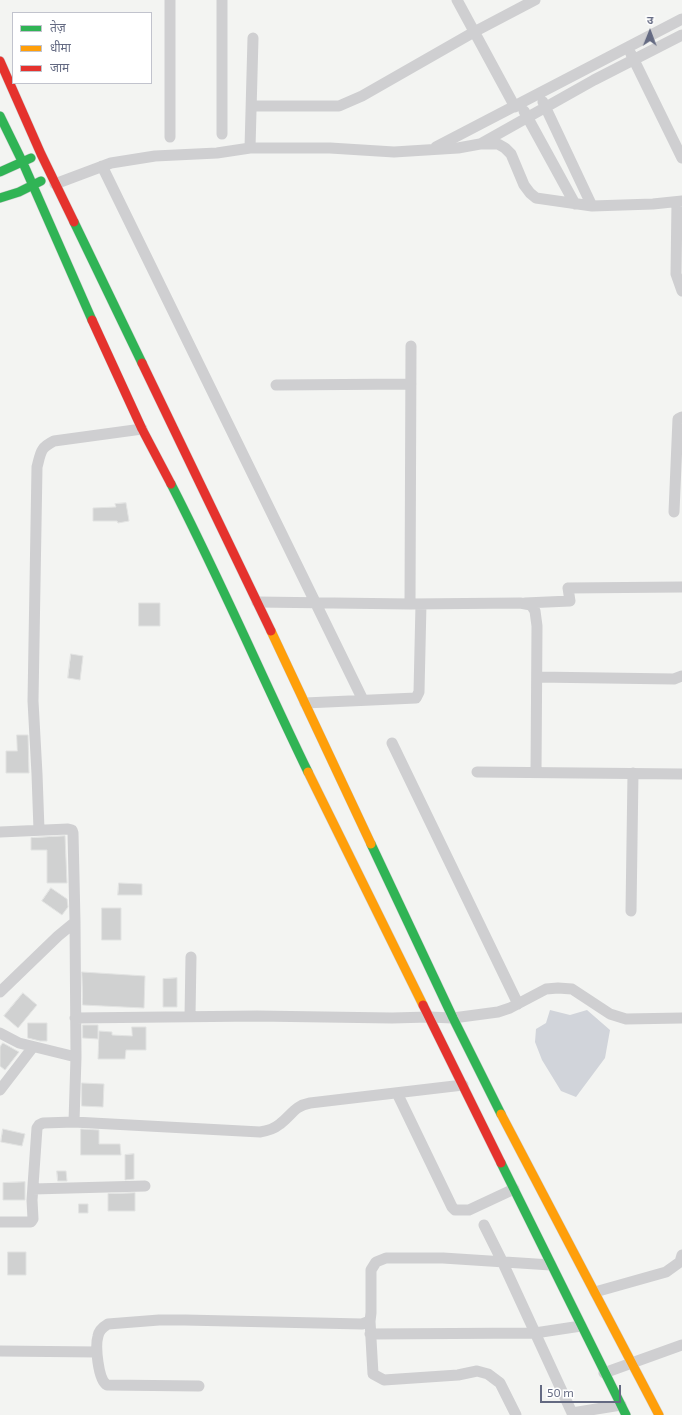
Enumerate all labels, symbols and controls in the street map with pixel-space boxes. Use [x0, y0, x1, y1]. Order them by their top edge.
legend [12, 12, 152, 84]
north arrow [630, 12, 670, 52]
text: उ [647, 13, 654, 26]
text: तेज़ [50, 20, 66, 34]
text: धीमा [50, 40, 71, 54]
text: जाम [50, 60, 69, 74]
scale bar [542, 1377, 623, 1403]
text: 50 m [547, 1385, 574, 1399]

